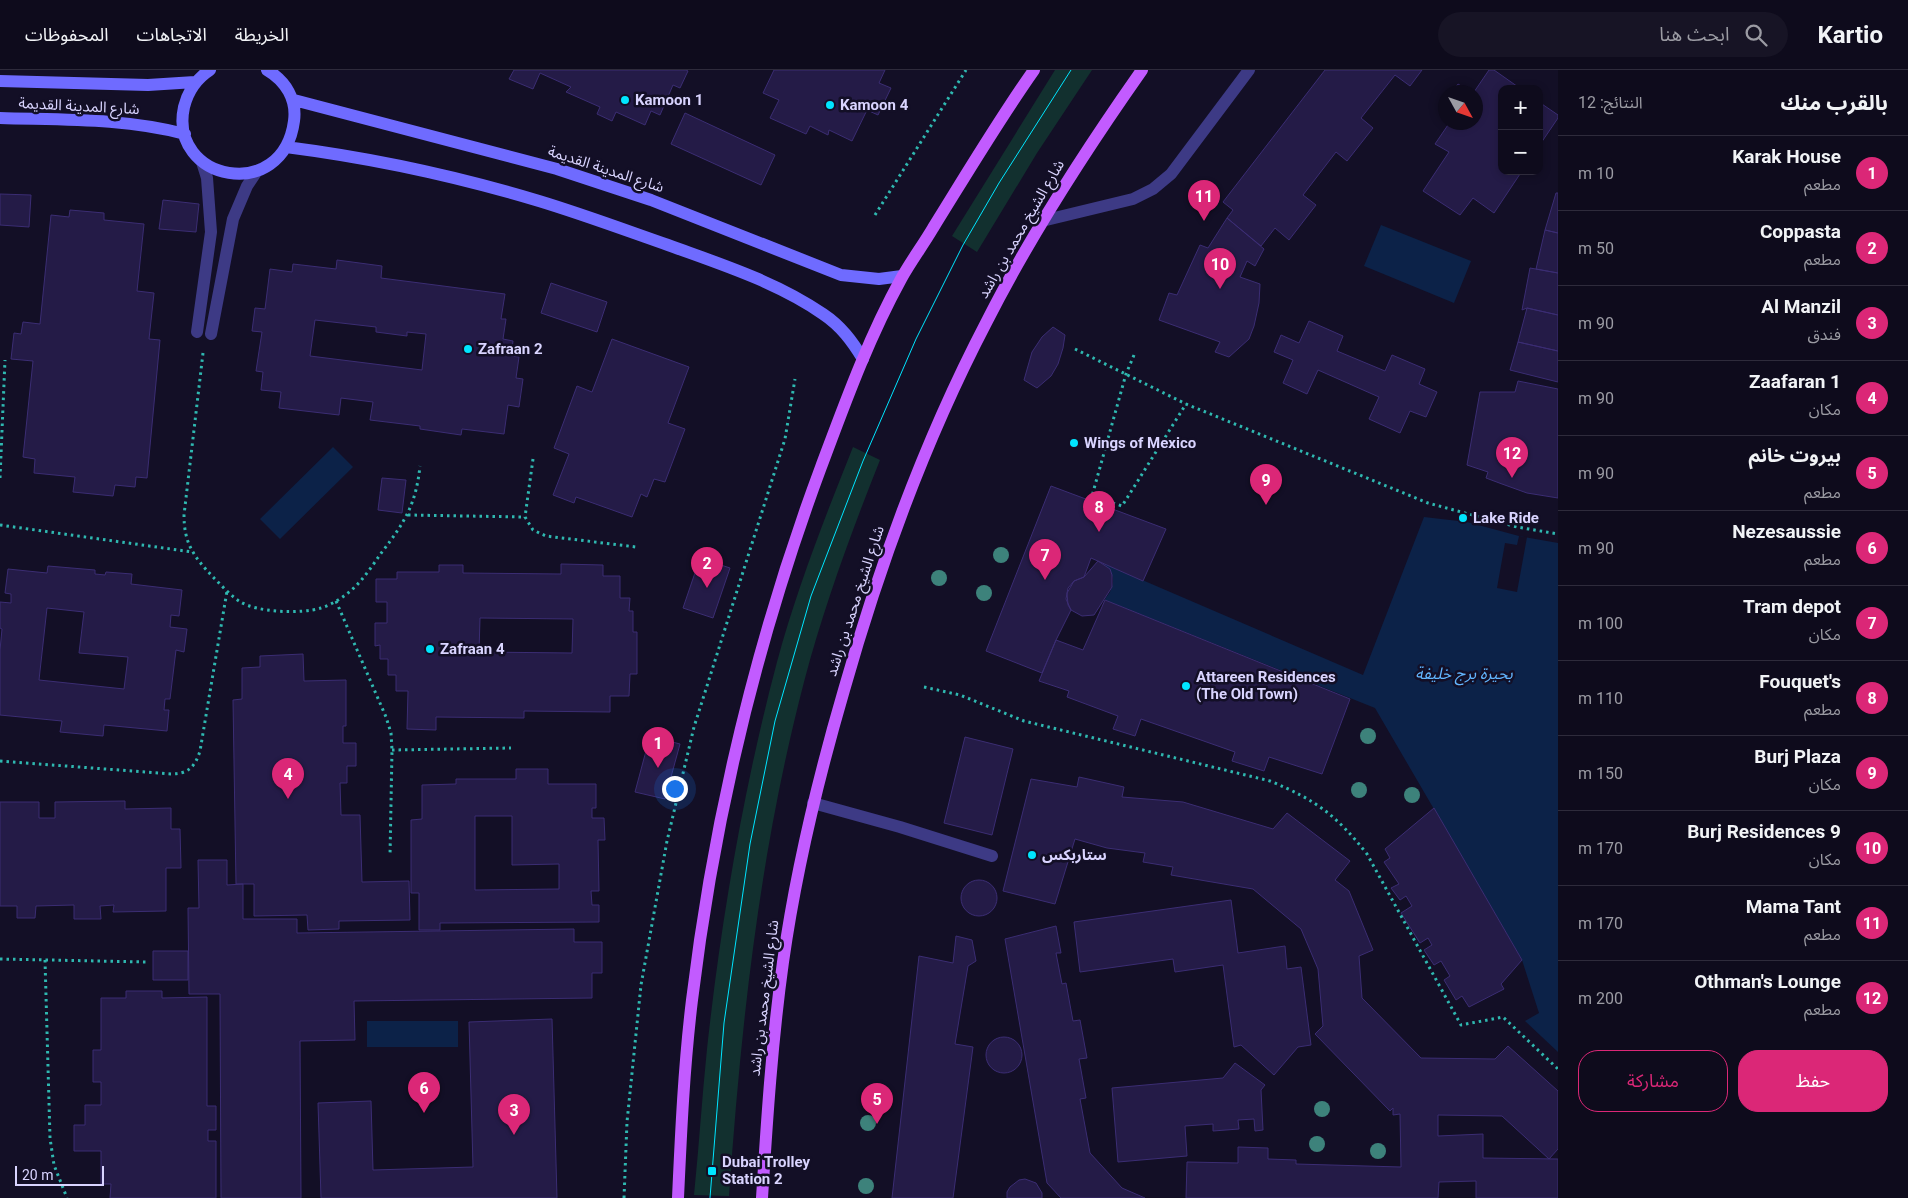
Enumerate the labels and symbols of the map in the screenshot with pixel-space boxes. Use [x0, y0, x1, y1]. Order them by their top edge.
north arrow [1438, 85, 1483, 130]
place label: Kamoon 1 [635, 91, 703, 109]
street label: شارع المدينة القديمة [18, 94, 140, 121]
marker: Kamoon 1 [619, 94, 631, 106]
place label: Kamoon 4 [840, 96, 909, 114]
marker: Kamoon 4 [824, 99, 836, 111]
street label: شارع المدينة القديمة [545, 142, 667, 199]
street label: شارع الشيخ محمد بن راشد [974, 156, 1071, 303]
pin: 11 [1188, 180, 1220, 221]
pin: 10 [1204, 248, 1236, 289]
place label: Zafraan 2 [478, 340, 543, 358]
marker: Zafraan 2 [462, 343, 474, 355]
place label: Wings of Mexico [1084, 434, 1196, 452]
marker: Wings of Mexico [1068, 437, 1080, 449]
pin: 12 [1496, 437, 1528, 478]
pin: 9 [1250, 464, 1282, 505]
pin: 8 [1083, 491, 1115, 532]
place label: Lake Ride [1473, 509, 1539, 527]
marker: Lake Ride [1457, 512, 1469, 524]
street label: شارع الشيخ محمد بن راشد [822, 523, 891, 679]
pin: 7 [1029, 539, 1061, 580]
pin: 2 [691, 547, 723, 588]
place label: Zafraan 4 [440, 640, 505, 658]
marker: Zafraan 4 [424, 643, 436, 655]
water label: بحيرة برج خليفة [1415, 664, 1513, 686]
place label: Attareen Residences (The Old Town) [1196, 668, 1336, 703]
marker: Attareen Residences (The Old Town) [1180, 680, 1192, 692]
pin: 1 [642, 727, 674, 768]
pin: 4 [272, 758, 304, 799]
your location [662, 776, 688, 802]
place label: ستاربكس [1042, 846, 1107, 864]
marker: ستاربكس [1026, 849, 1038, 861]
street label: شارع الشيخ محمد بن راشد [745, 919, 786, 1077]
pin: 6 [408, 1072, 440, 1113]
pin: 5 [861, 1083, 893, 1124]
pin: 3 [498, 1094, 530, 1135]
place label: Dubai Trolley Station 2 [722, 1153, 810, 1188]
scale bar [15, 1163, 104, 1186]
marker: Dubai Trolley Station 2 [706, 1165, 718, 1177]

